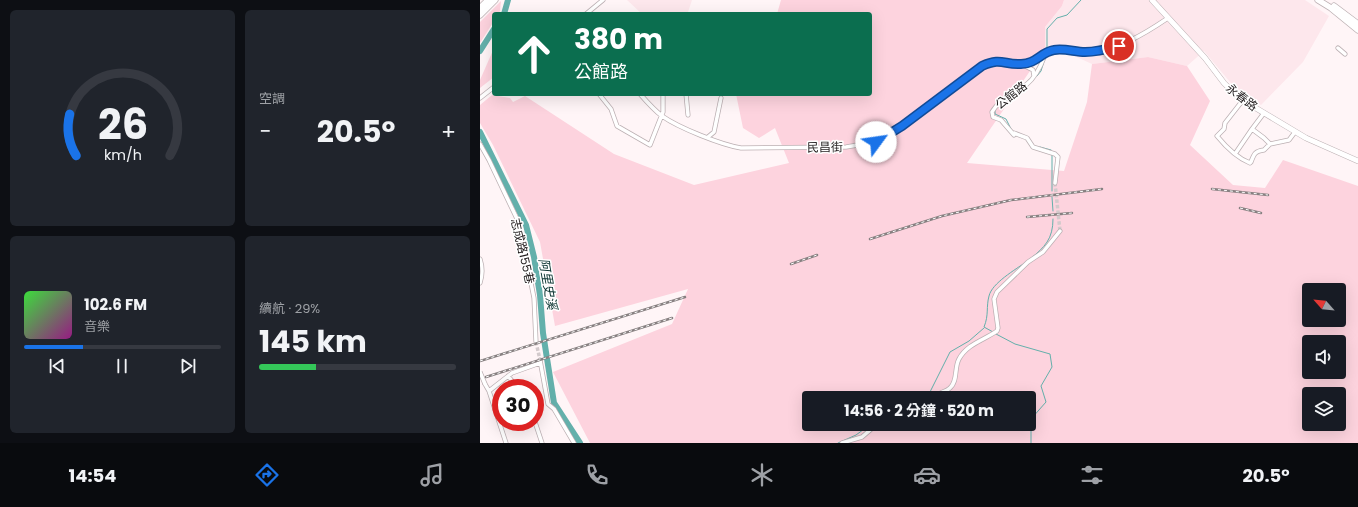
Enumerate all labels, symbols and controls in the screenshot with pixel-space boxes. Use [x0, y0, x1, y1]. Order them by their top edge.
text: 380 m [574, 20, 663, 59]
icon: ahead [508, 28, 560, 80]
pin [1102, 29, 1136, 63]
icon: arrive [1108, 35, 1130, 57]
text: 公館路 [574, 59, 628, 84]
street label: 公館路 [992, 77, 1030, 113]
street label: 永春路 [1223, 79, 1261, 115]
text: 空調 [259, 89, 285, 108]
text: 26 [97, 95, 148, 154]
text: 20.5° [317, 110, 395, 153]
text: − [259, 116, 271, 147]
text: + [441, 116, 456, 147]
position arrow [855, 121, 897, 163]
street label: 民昌街 [807, 138, 843, 156]
text: km/h [103, 144, 142, 164]
street label: 志成路155巷 [507, 216, 539, 286]
water label: 阿里史溪 [534, 257, 562, 313]
north arrow [1302, 283, 1346, 327]
map controls [1302, 283, 1346, 431]
text: 102.6 FM [84, 294, 147, 315]
text: 續航 · 29% [259, 299, 320, 318]
text: 音樂 [84, 317, 110, 336]
text: 145 km [259, 320, 367, 363]
button: sound [1302, 335, 1346, 379]
icon: previous [46, 355, 68, 377]
icon: pause [111, 355, 133, 377]
icon: next [177, 355, 199, 377]
speed limit sign: 30 [492, 379, 544, 431]
button: layers [1302, 387, 1346, 431]
text: 14:56 · 2 分鐘 · 520 m [844, 400, 994, 421]
icon: directions [253, 461, 281, 489]
icon: music [418, 461, 446, 489]
icon: phone [583, 461, 611, 489]
icon: climate [748, 461, 776, 489]
icon: car [913, 461, 941, 489]
icon: filters [1078, 461, 1106, 489]
text: 14:54 [68, 463, 116, 488]
text: 20.5° [1242, 463, 1290, 488]

